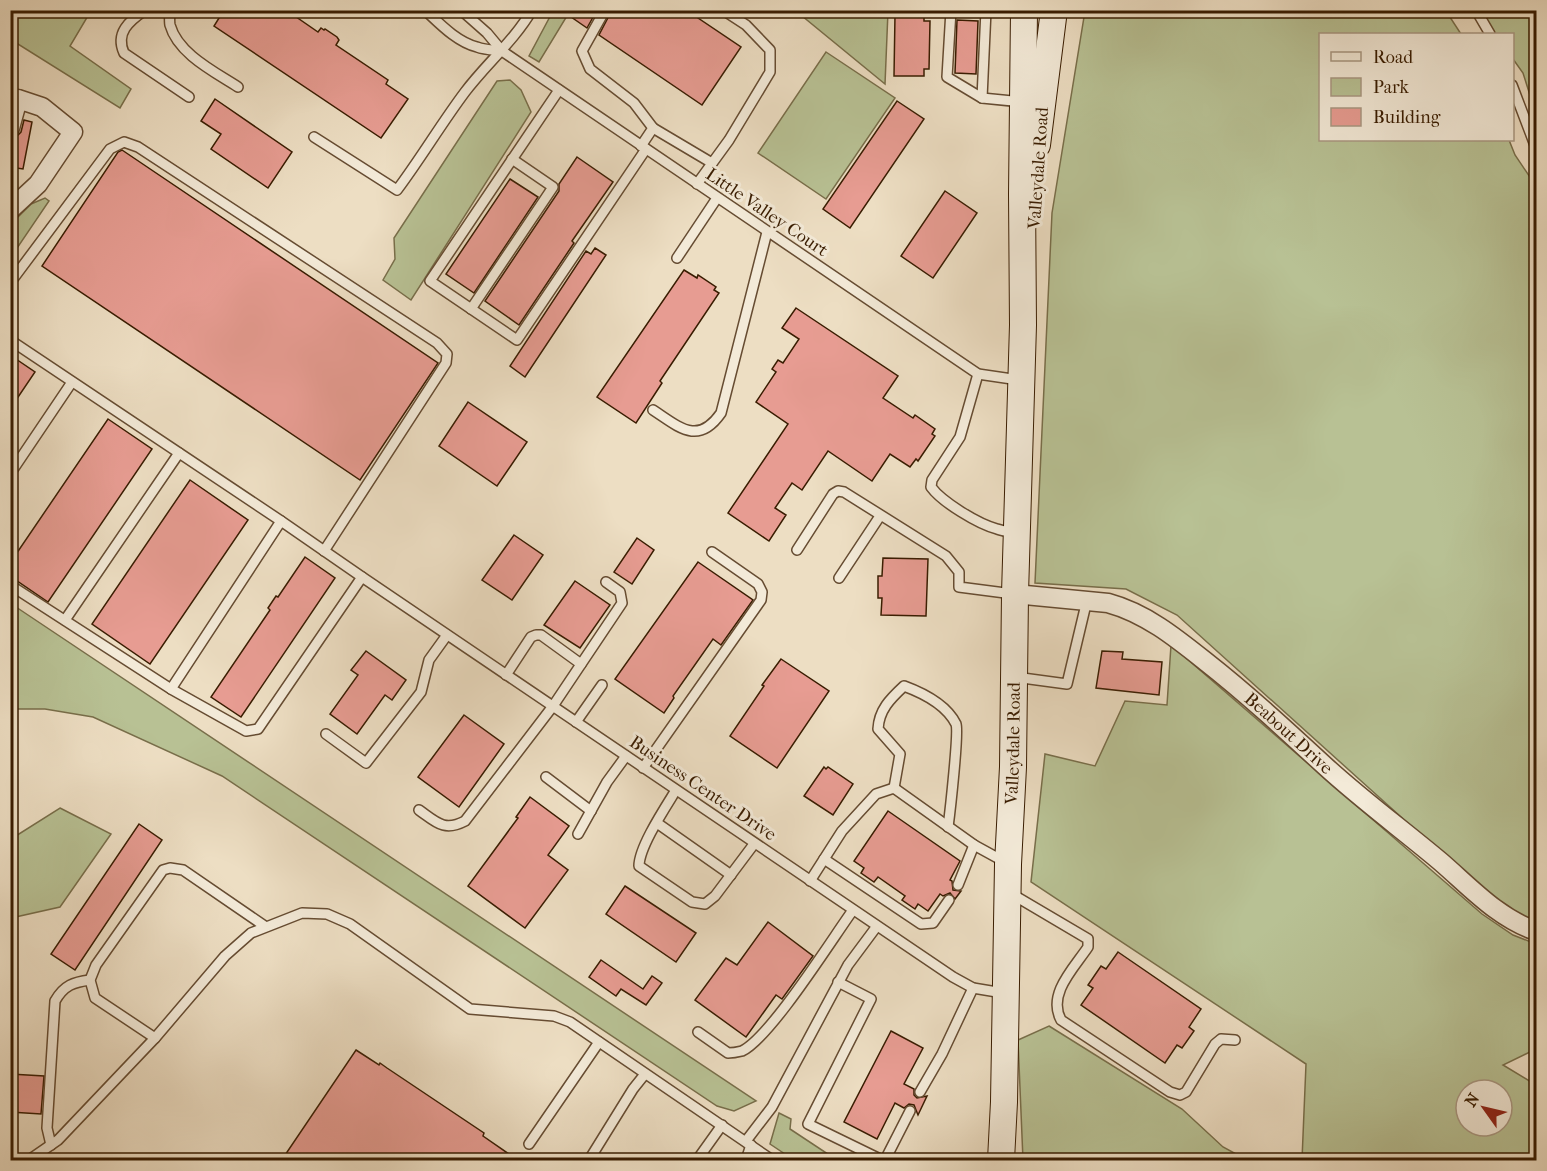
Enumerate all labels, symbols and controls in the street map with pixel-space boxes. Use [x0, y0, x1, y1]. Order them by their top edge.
legend [1319, 33, 1514, 141]
text: Road [1373, 47, 1413, 68]
text: Park [1373, 77, 1410, 98]
street label: Valleydale Road [1024, 106, 1053, 231]
text: Building [1373, 107, 1441, 128]
street label: Little Valley Court [702, 164, 832, 261]
street label: Valleydale Road [1001, 682, 1025, 806]
street label: Beabout Drive [1240, 688, 1337, 779]
street label: Business Center Drive [625, 731, 780, 845]
north arrow [1454, 1078, 1514, 1138]
text: N [1461, 1089, 1484, 1110]

